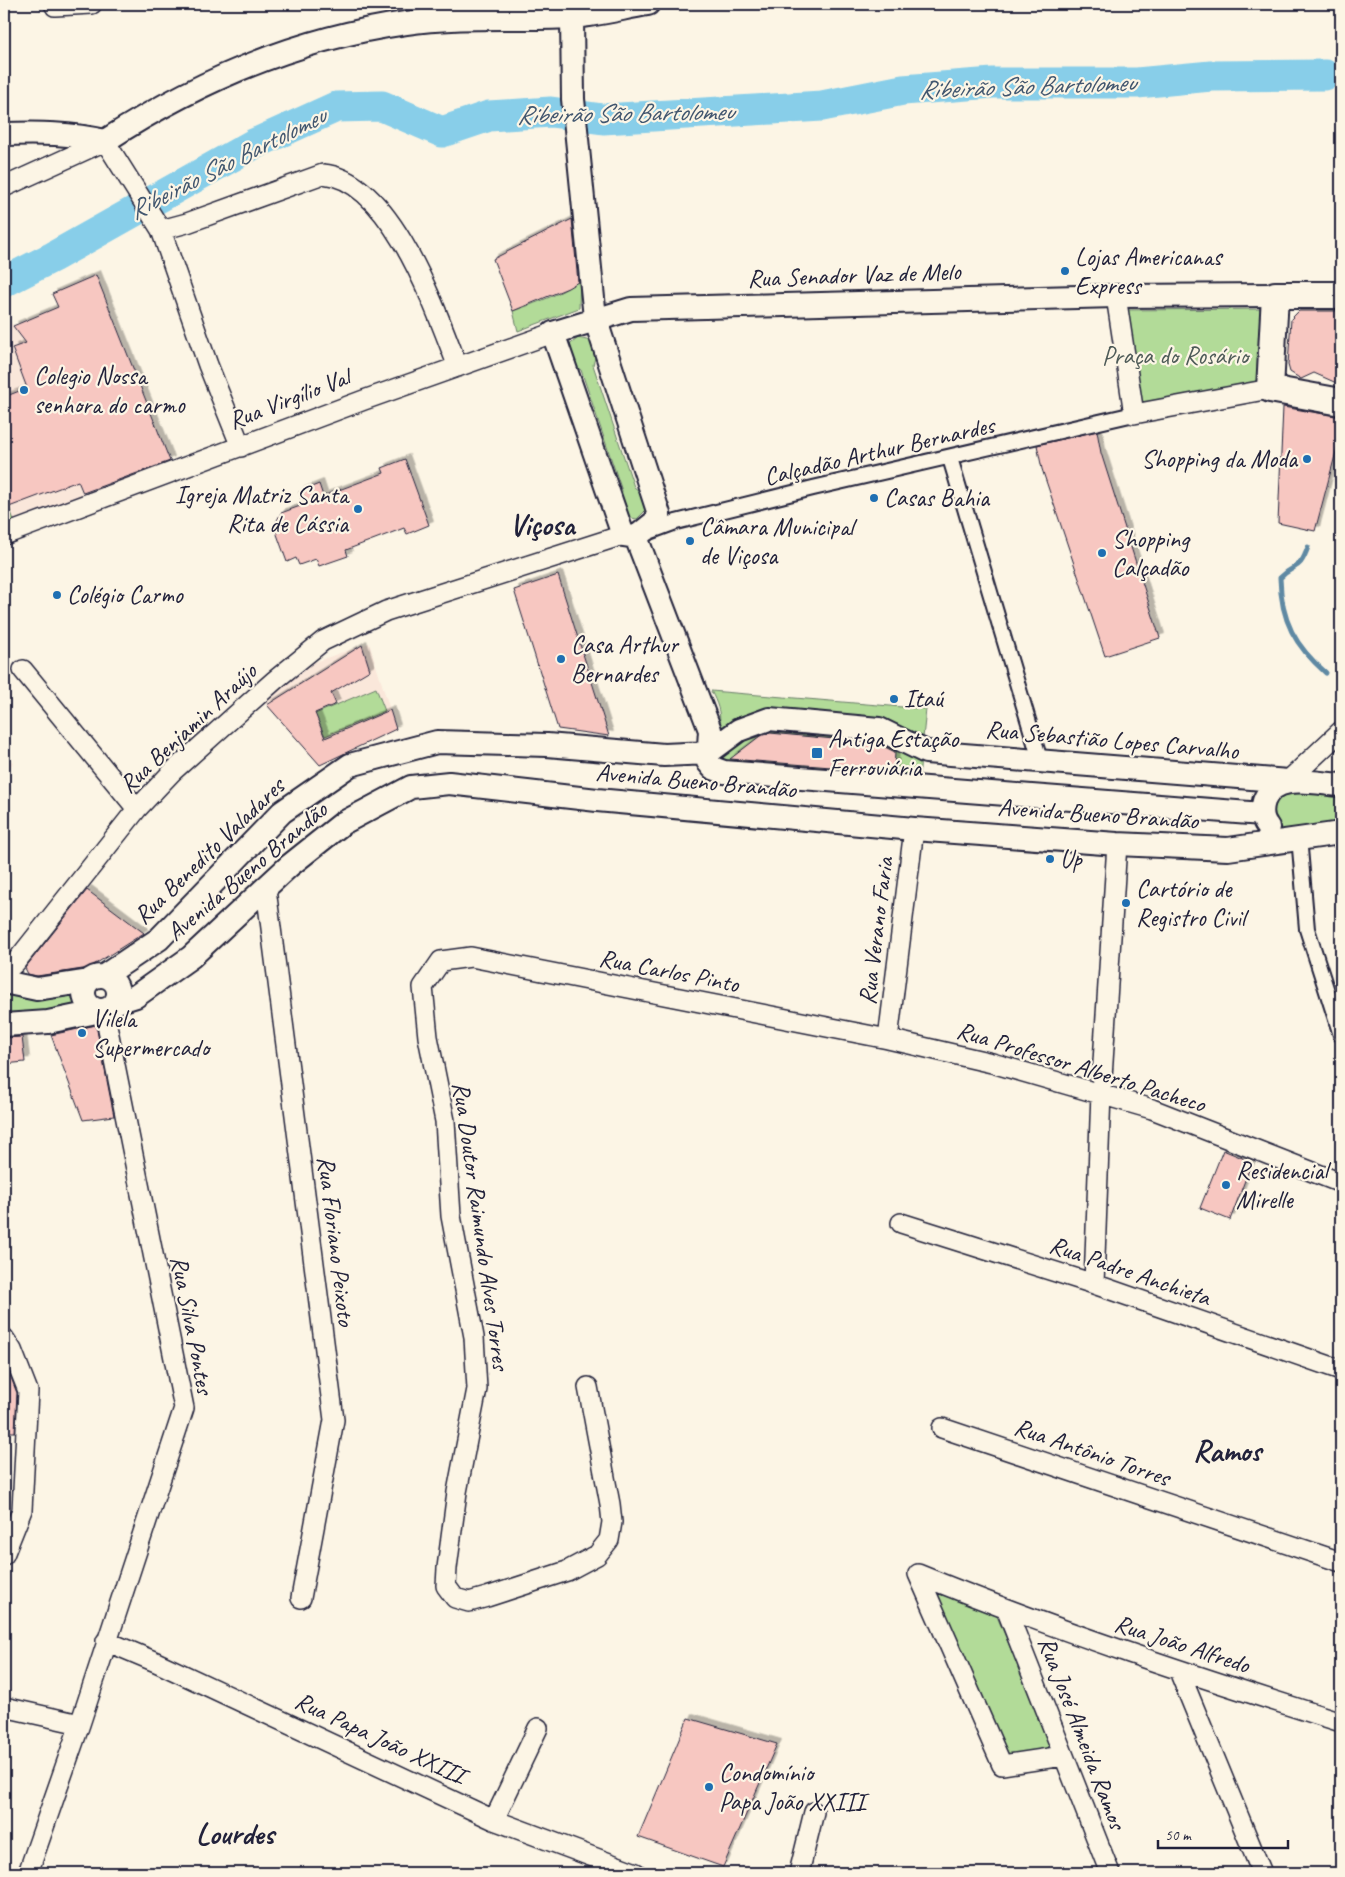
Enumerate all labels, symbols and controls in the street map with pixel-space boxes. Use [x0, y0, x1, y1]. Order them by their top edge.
water label: Ribeirão São Bartolomeu [918, 66, 1139, 106]
water label: Ribeirão São Bartolomeu [517, 95, 737, 131]
water label: Ribeirão São Bartolomeu [123, 98, 334, 227]
place label: Lojas Americanas Express [1075, 241, 1224, 302]
street label: Rua Senador Vaz de Melo [747, 255, 962, 295]
marker: Lojas Americanas Express [1059, 265, 1071, 277]
park label: Praça do Rosário [1102, 340, 1251, 372]
place label: Colegio Nossa senhora do carmo [34, 360, 186, 421]
street label: Rua Virgílio Val [224, 360, 359, 437]
marker: Colegio Nossa senhora do carmo [18, 384, 30, 396]
street label: Calçadão Arthur Bernardes [761, 408, 1000, 493]
place label: Shopping da Moda [1141, 443, 1299, 475]
marker: Shopping da Moda [1301, 453, 1313, 465]
place label: Igreja Matriz Santa Rita de Cássia [175, 479, 351, 540]
place label: Casas Bahia [884, 482, 991, 514]
marker: Casas Bahia [868, 492, 880, 504]
marker: Igreja Matriz Santa Rita de Cássia [352, 503, 364, 515]
district label: Viçosa [510, 506, 577, 544]
place label: Câmara Municipal de Viçosa [700, 511, 858, 572]
place label: Shopping Calçadão [1112, 523, 1191, 584]
marker: Câmara Municipal de Viçosa [684, 535, 696, 547]
marker: Shopping Calçadão [1096, 547, 1108, 559]
place label: Colégio Carmo [67, 579, 184, 611]
marker: Colégio Carmo [51, 589, 63, 601]
place label: Casa Arthur Bernardes [571, 629, 680, 690]
marker: Casa Arthur Bernardes [555, 653, 567, 665]
street label: Rua Benjamin Araújo [112, 655, 265, 800]
place label: Itaú [904, 683, 944, 715]
marker: Itaú [888, 693, 900, 705]
street label: Rua Sebastião Lopes Carvalho [984, 713, 1241, 767]
place label: Antiga Estação Ferroviária [828, 723, 960, 784]
marker: Antiga Estação Ferroviária [810, 746, 824, 760]
street label: Avenida Bueno Brandão [595, 756, 799, 806]
street label: Rua Benedito Valadares [127, 769, 293, 931]
street label: Avenida Bueno Brandão [997, 791, 1201, 837]
street label: Avenida Bueno Brandão [160, 793, 335, 948]
place label: Up [1060, 843, 1083, 875]
marker: Up [1044, 853, 1056, 865]
street label: Rua Verano Faria [851, 854, 901, 1006]
place label: Cartório de Registro Civil [1136, 873, 1250, 934]
marker: Cartório de Registro Civil [1120, 897, 1132, 909]
street label: Rua Carlos Pinto [596, 942, 743, 1000]
place label: Vilela Supermercado [92, 1003, 212, 1064]
street label: Rua Professor Alberto Pacheco [953, 1014, 1210, 1120]
marker: Vilela Supermercado [76, 1027, 88, 1039]
street label: Rua Doutor Raimundo Alves Torres [445, 1080, 517, 1375]
street label: Rua Floriano Peixoto [310, 1154, 362, 1329]
place label: Residencial Mirelle [1236, 1155, 1332, 1216]
marker: Residencial Mirelle [1220, 1179, 1232, 1191]
street label: Rua Padre Anchieta [1045, 1229, 1217, 1314]
street label: Rua Silva Pontes [163, 1253, 222, 1399]
street label: Rua Antônio Torres [1010, 1410, 1176, 1494]
district label: Ramos [1193, 1432, 1264, 1470]
street label: Rua João Alfredo [1110, 1607, 1255, 1681]
street label: Rua José Almeida Ramos [1031, 1632, 1134, 1836]
street label: Rua Papa João XXIII [290, 1685, 475, 1794]
place label: Condomínio Papa João XXIII [719, 1757, 870, 1818]
marker: Condomínio Papa João XXIII [703, 1781, 715, 1793]
district label: Lourdes [196, 1815, 278, 1853]
scale bar [1158, 1817, 1288, 1849]
text: 50 m [1165, 1826, 1192, 1845]

